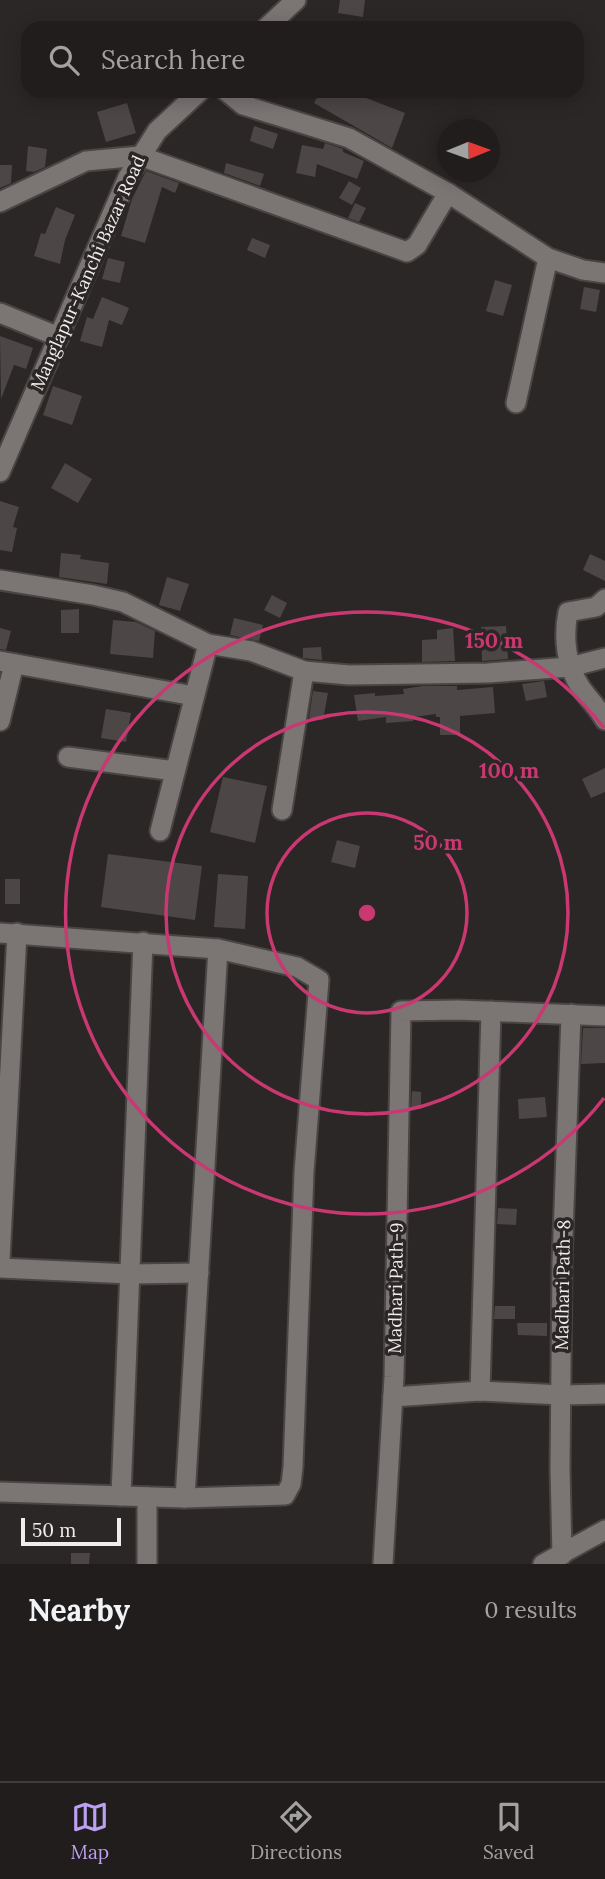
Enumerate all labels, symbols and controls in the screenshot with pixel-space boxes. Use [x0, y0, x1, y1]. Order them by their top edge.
search box [21, 21, 584, 98]
icon: search [45, 41, 83, 79]
text: Search here [101, 43, 245, 76]
north arrow [437, 119, 500, 182]
street label: Manglapur-Kanchi Bazar Road [25, 151, 150, 394]
text: 150 m [465, 627, 523, 654]
text: 100 m [479, 757, 539, 784]
text: 50 m [413, 829, 463, 856]
centre of rings [355, 901, 379, 925]
street label: Madhari Path-8 [550, 1219, 575, 1351]
street label: Madhari Path-9 [383, 1222, 408, 1354]
scale bar [21, 1515, 121, 1547]
text: 50 m [32, 1518, 76, 1542]
text: Nearby [28, 1591, 130, 1629]
text: 0 results [484, 1595, 577, 1624]
tab: Map [71, 1798, 109, 1864]
tab: Directions [250, 1798, 342, 1864]
tab: Saved [483, 1798, 534, 1864]

